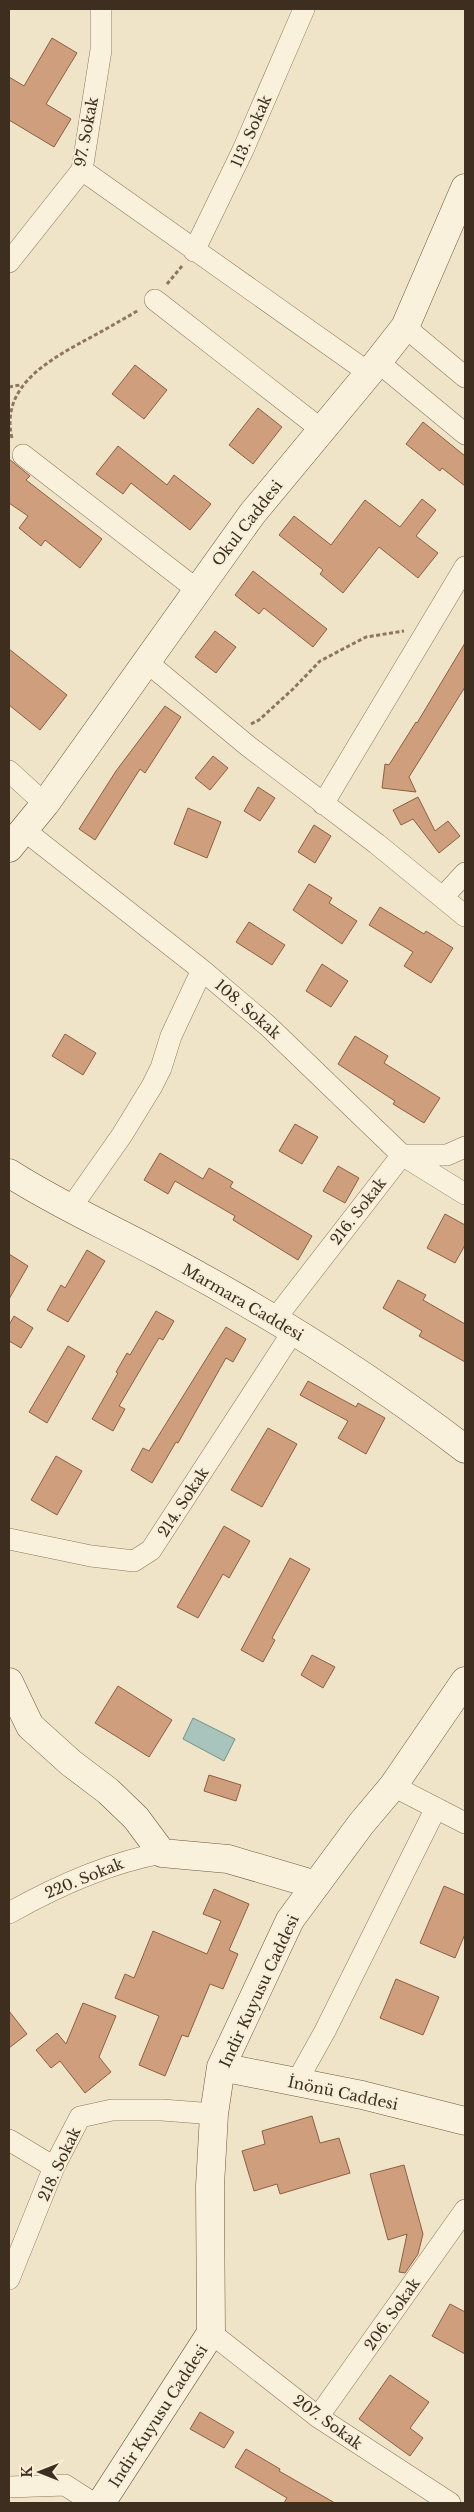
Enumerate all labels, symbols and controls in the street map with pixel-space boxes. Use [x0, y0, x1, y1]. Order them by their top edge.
street label: 113. Sokak [227, 91, 276, 170]
street label: 97. Sokak [70, 95, 102, 169]
street label: Okul Caddesi [208, 476, 286, 570]
street label: 108. Sokak [211, 975, 285, 1043]
street label: 216. Sokak [326, 1173, 391, 1248]
street label: Marmara Caddesi [179, 1260, 307, 1344]
street label: 214. Sokak [153, 1463, 213, 1540]
street label: 220. Sokak [42, 1853, 127, 1902]
street label: Indir Kuyusu Caddesi [215, 1912, 303, 2070]
street label: İnönü Caddesi [286, 2072, 400, 2114]
street label: 218. Sokak [34, 2123, 85, 2204]
street label: 206. Sokak [360, 2273, 424, 2354]
street label: Indir Kuyusu Caddesi [105, 2341, 211, 2491]
street label: 207. Sokak [290, 2390, 367, 2454]
north arrow [15, 2447, 65, 2497]
text: K [18, 2466, 36, 2478]

